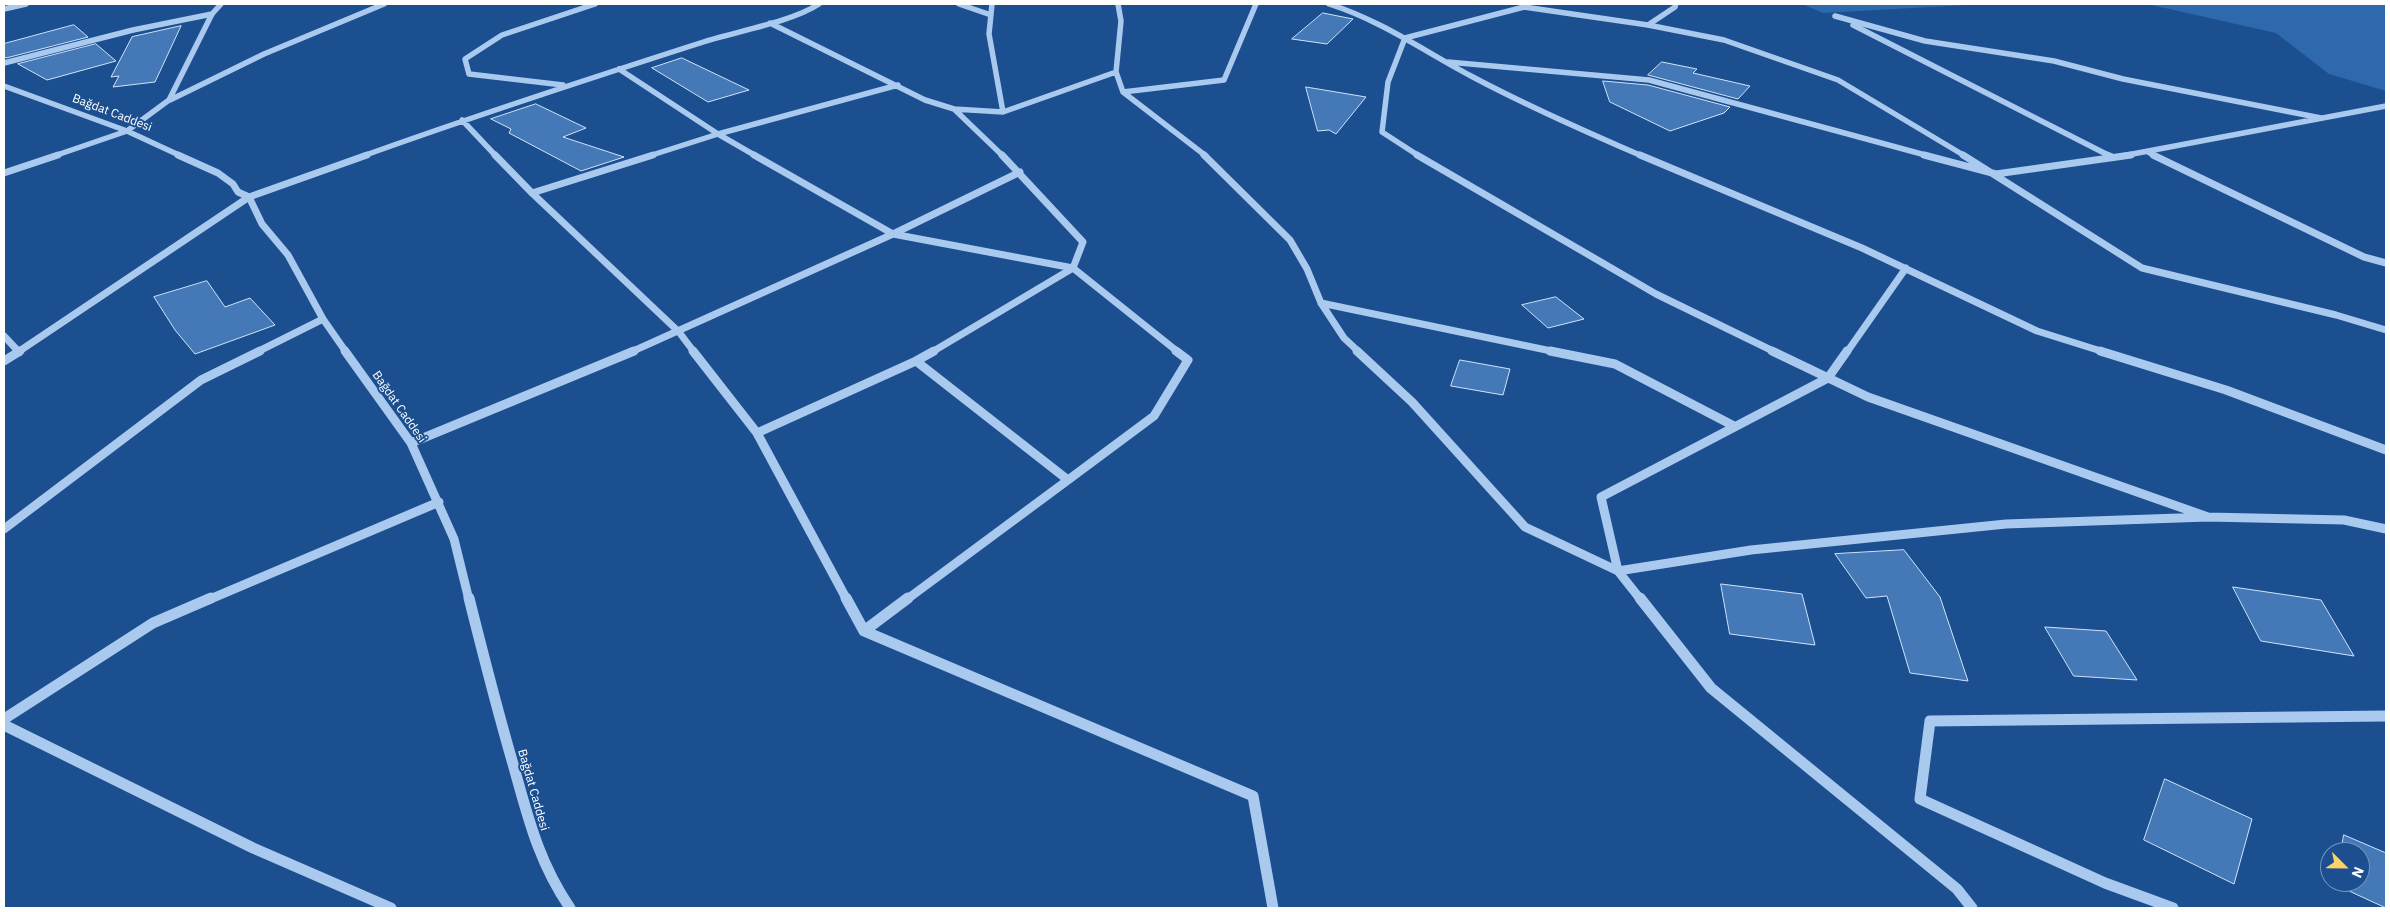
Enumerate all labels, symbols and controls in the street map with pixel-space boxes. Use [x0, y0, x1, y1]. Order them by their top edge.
street label: Bağdat Caddesi [70, 91, 154, 135]
street label: Bağdat Caddesi [369, 368, 429, 446]
street label: Bağdat Caddesi [514, 748, 552, 832]
north arrow [2320, 842, 2370, 892]
text: N [2348, 864, 2368, 881]

